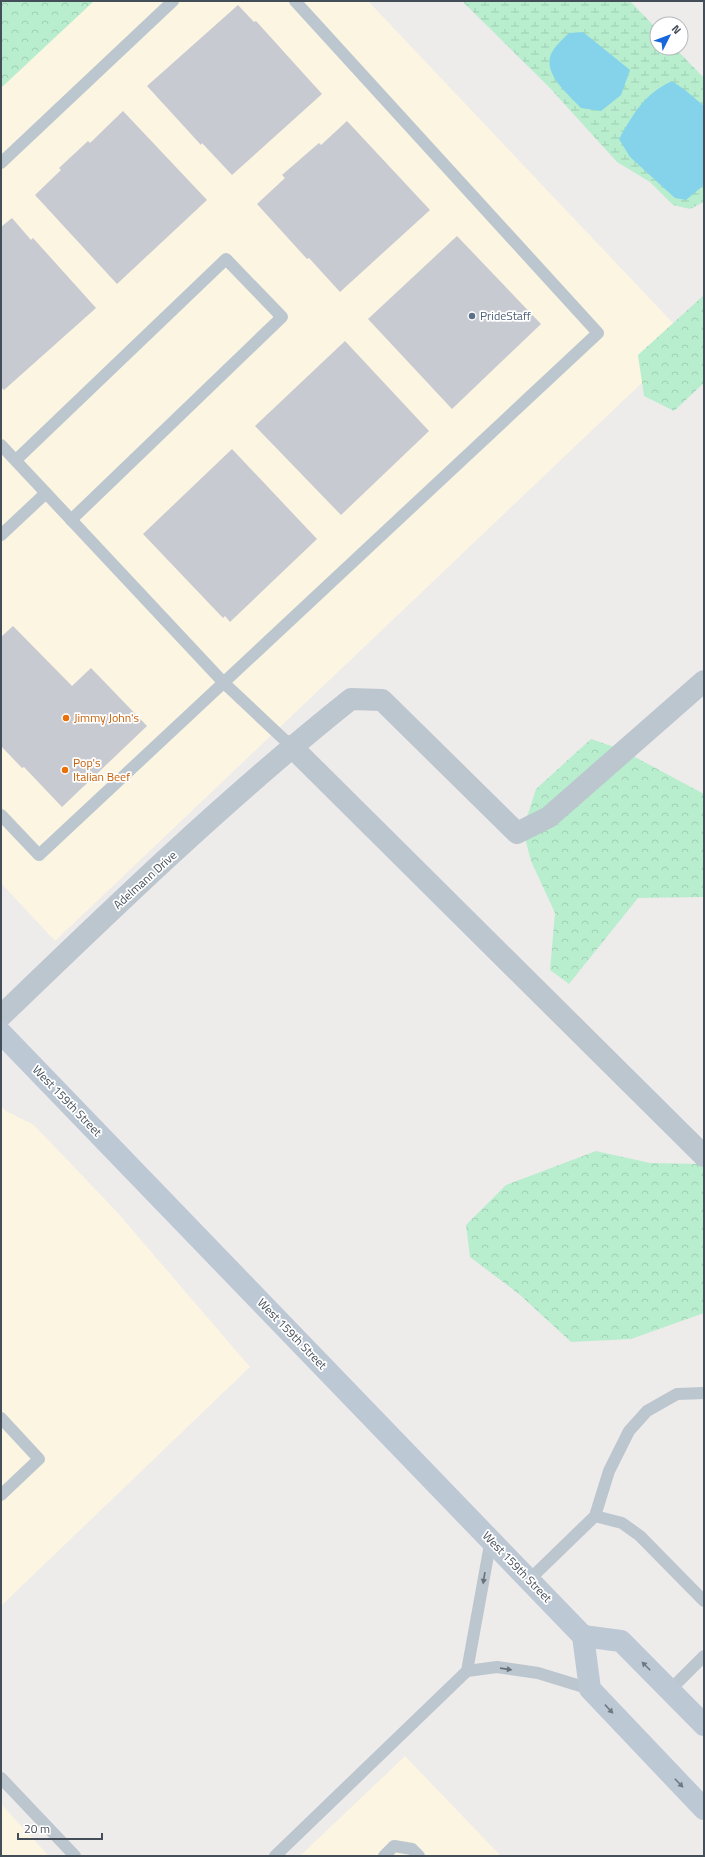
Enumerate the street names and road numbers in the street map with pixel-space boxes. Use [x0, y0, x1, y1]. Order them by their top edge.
street label: Adelmann Drive [109, 846, 181, 913]
street label: West 159th Street [28, 1061, 107, 1141]
street label: West 159th Street [253, 1294, 332, 1374]
street label: West 159th Street [478, 1527, 557, 1607]

